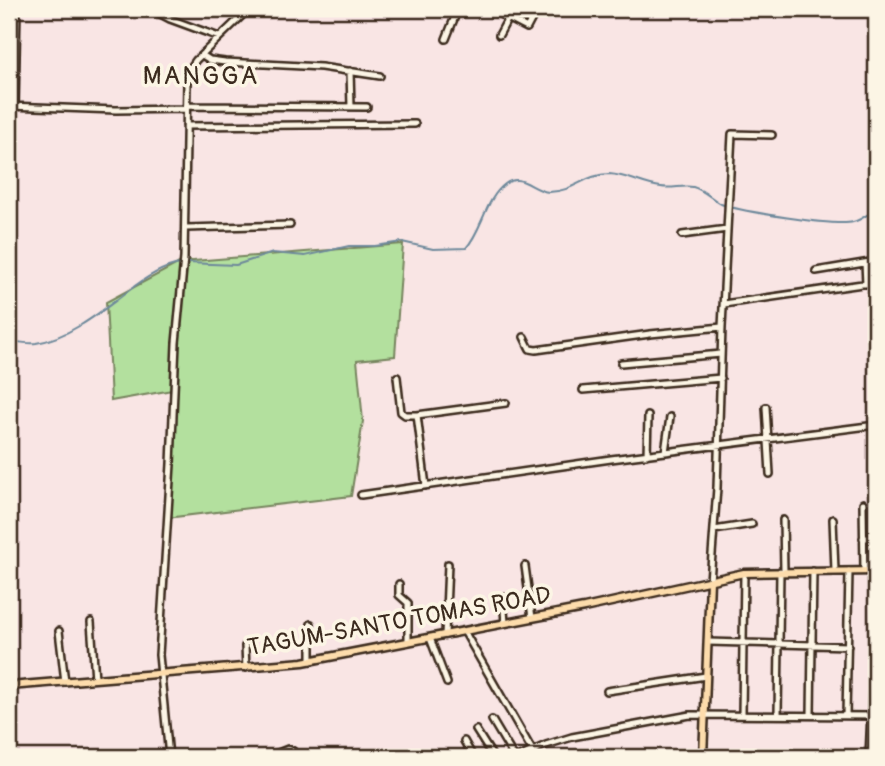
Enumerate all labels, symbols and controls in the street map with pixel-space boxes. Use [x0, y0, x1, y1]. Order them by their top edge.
district label: MANGGA [143, 60, 259, 92]
street label: TAGUM-SANTO TOMAS ROAD [245, 581, 553, 662]

